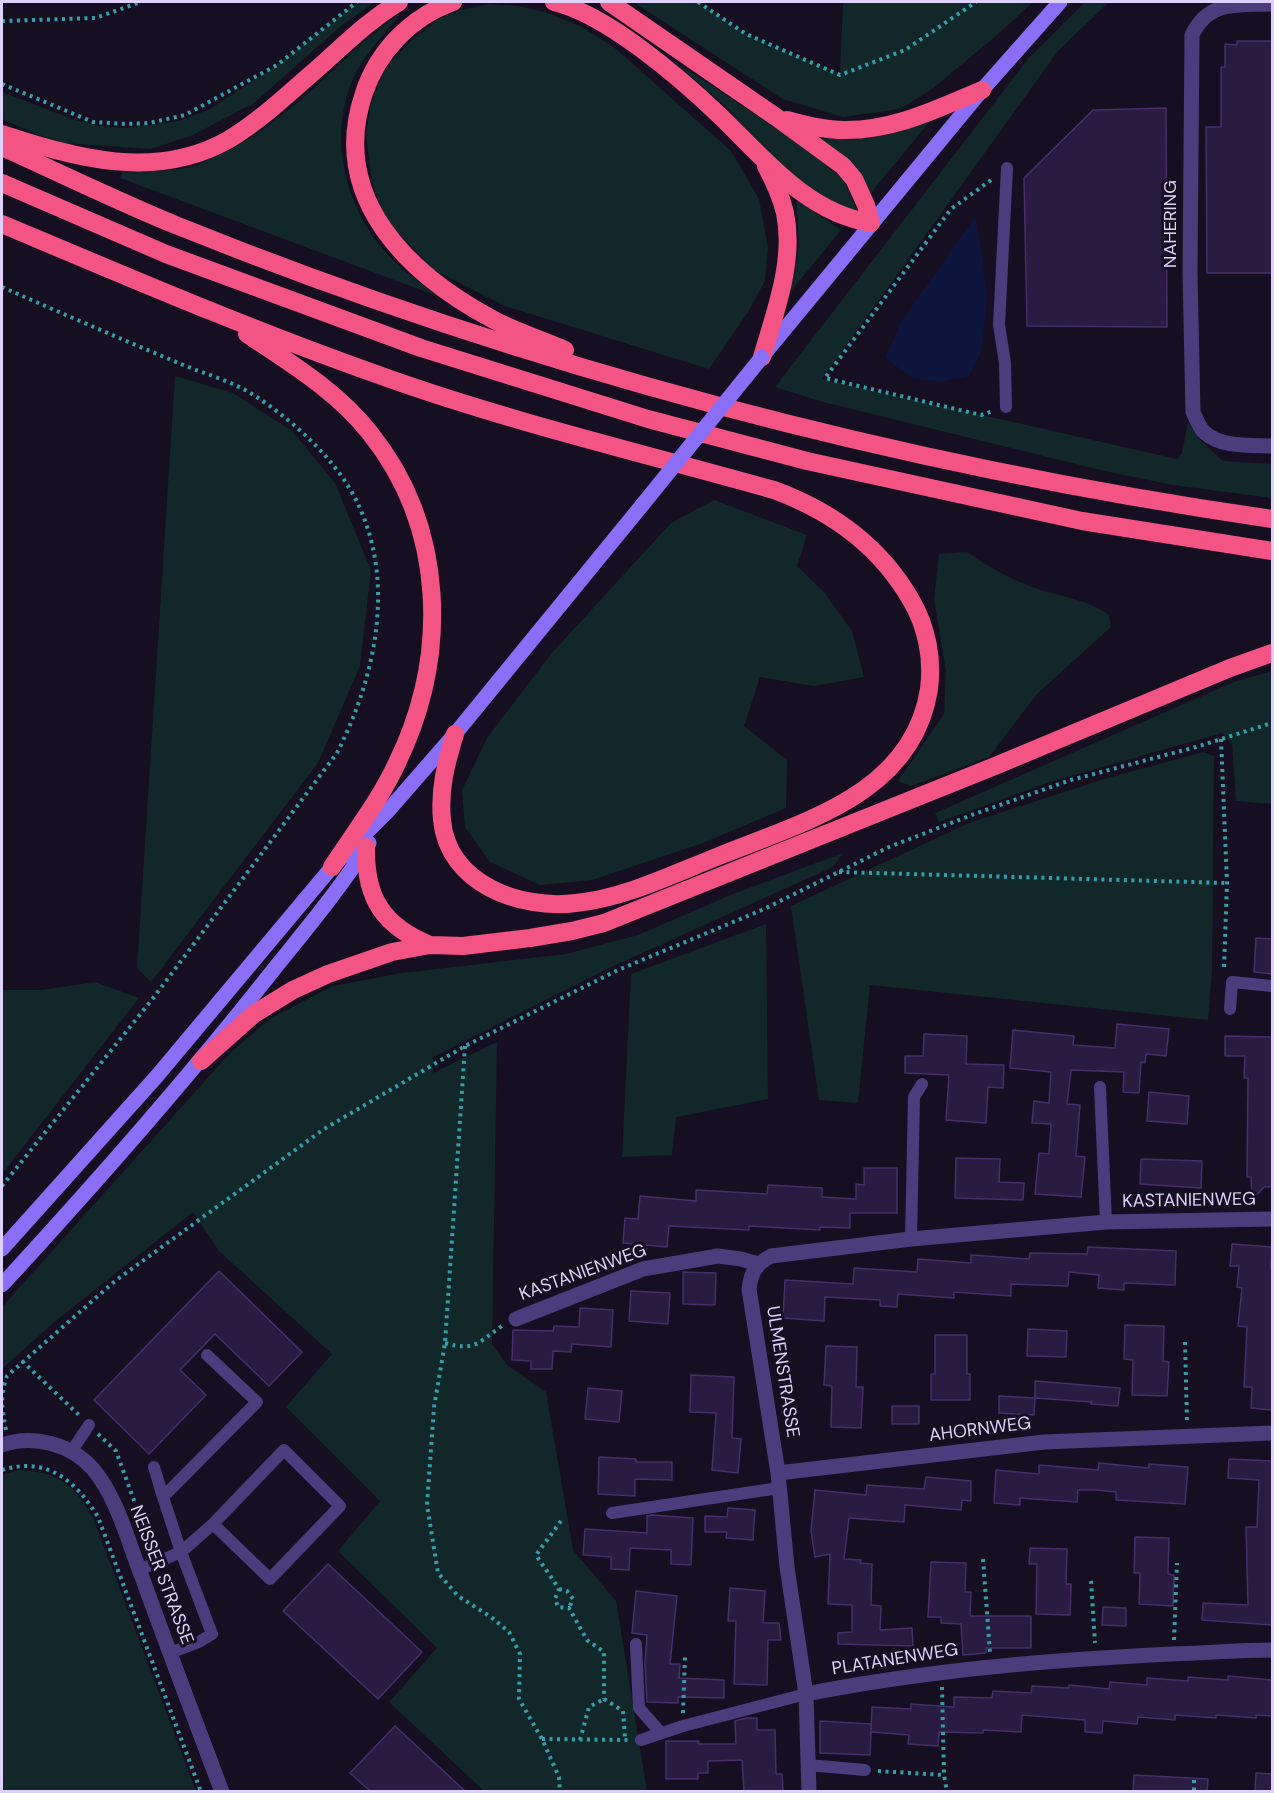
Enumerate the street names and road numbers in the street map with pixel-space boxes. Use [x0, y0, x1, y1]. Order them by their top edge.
street label: NAHERING [1160, 180, 1182, 268]
street label: KASTANIENWEG [1122, 1189, 1256, 1213]
street label: KASTANIENWEG [516, 1240, 650, 1306]
street label: ULMENSTRASSE [761, 1305, 803, 1439]
street label: AHORNWEG [928, 1413, 1032, 1447]
street label: NEISSER STRASSE [125, 1502, 197, 1648]
street label: PLATANENWEG [830, 1639, 960, 1681]

